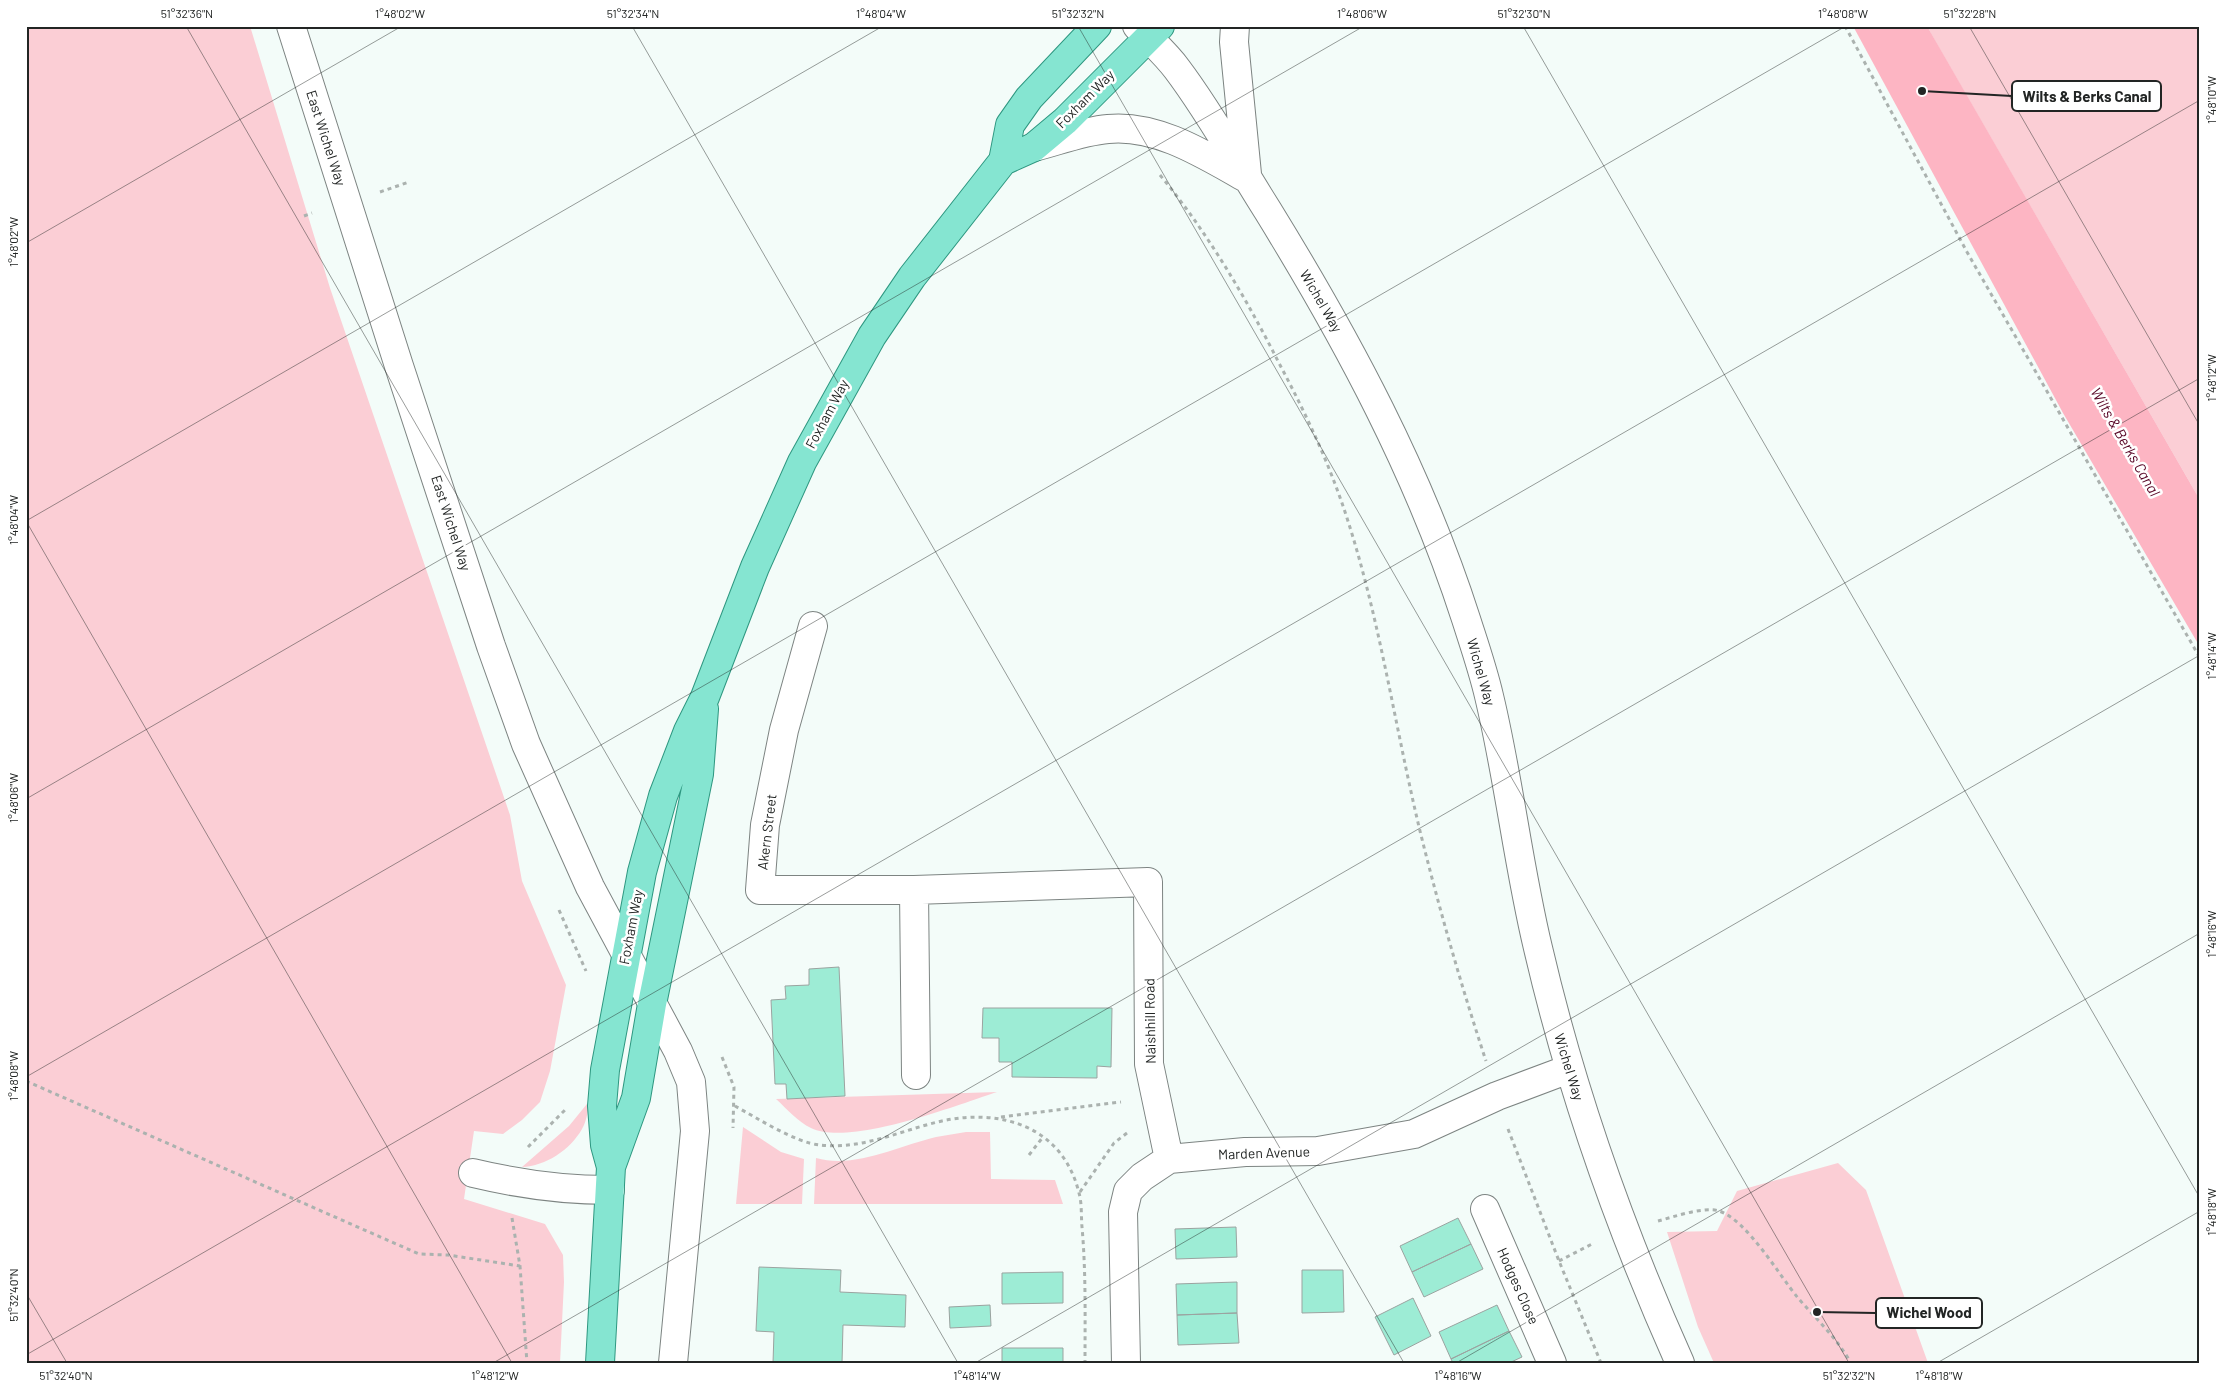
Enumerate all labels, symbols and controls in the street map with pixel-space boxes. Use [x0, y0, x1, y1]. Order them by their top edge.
text: 51°32'36"N [161, 6, 213, 20]
text: 1°48'02"W [375, 6, 426, 20]
text: 51°32'34"N [607, 6, 659, 20]
text: 1°48'04"W [856, 6, 907, 20]
text: 51°32'32"N [1052, 6, 1104, 20]
text: 1°48'06"W [1337, 6, 1387, 20]
text: 51°32'30"N [1497, 6, 1551, 20]
text: 1°48'08"W [1818, 6, 1868, 20]
text: 51°32'28"N [1944, 6, 1996, 20]
street label: Foxham Way [1052, 65, 1118, 131]
text: 1°48'10"W [2204, 76, 2218, 124]
callout: Wilts & Berks Canal [2012, 81, 2161, 111]
text: Wilts & Berks Canal [2023, 87, 2151, 105]
street label: East Wichel Way [303, 88, 350, 188]
text: 1°48'02"W [6, 216, 20, 267]
street label: Wichel Way [1297, 267, 1346, 335]
text: 1°48'12"W [2204, 354, 2218, 402]
street label: Foxham Way [801, 376, 852, 451]
water label: Wilts & Berks Canal [2087, 384, 2165, 500]
street label: East Wichel Way [428, 473, 475, 573]
text: 1°48'04"W [6, 494, 20, 545]
text: 1°48'14"W [2204, 632, 2218, 680]
street label: Wichel Way [1464, 636, 1499, 708]
text: 1°48'06"W [6, 773, 20, 823]
street label: Akern Street [753, 793, 780, 871]
street label: Foxham Way [615, 888, 646, 966]
text: 1°48'16"W [2204, 910, 2218, 958]
street label: Naishhill Road [1140, 978, 1159, 1064]
street label: Wichel Way [1551, 1031, 1588, 1103]
text: 1°48'08"W [6, 1051, 20, 1101]
street label: Marden Avenue [1218, 1142, 1310, 1163]
text: 1°48'18"W [2204, 1188, 2218, 1236]
street label: Hodges Close [1494, 1245, 1543, 1327]
text: 51°32'40"N [6, 1268, 20, 1322]
callout: Wichel Wood [1876, 1298, 1982, 1328]
text: Wichel Wood [1886, 1303, 1972, 1321]
text: 51°32'40"N [39, 1368, 93, 1382]
text: 1°48'12"W [471, 1368, 519, 1382]
text: 1°48'14"W [953, 1368, 1001, 1382]
text: 1°48'16"W [1434, 1368, 1482, 1382]
text: 51°32'32"N [1823, 1368, 1875, 1382]
text: 1°48'18"W [1915, 1368, 1963, 1382]

